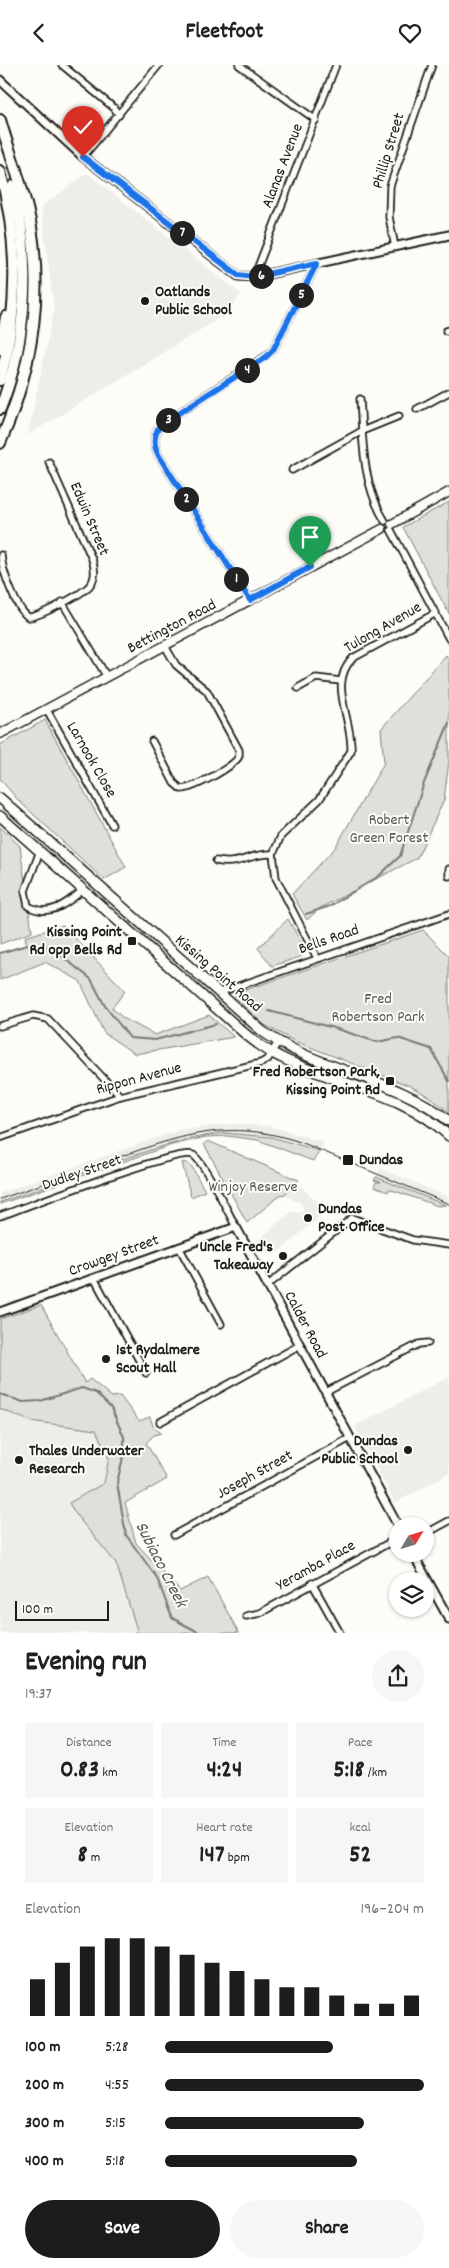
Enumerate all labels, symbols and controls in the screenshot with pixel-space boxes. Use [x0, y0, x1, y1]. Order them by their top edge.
text: Fleetfoot [186, 17, 263, 48]
icon: back [25, 19, 53, 47]
icon: heart [396, 19, 424, 47]
pin [62, 106, 104, 157]
street label: Phillip Street [367, 110, 411, 192]
icon: check [69, 113, 97, 141]
street label: Alanas Avenue [256, 120, 310, 212]
pin: 7 [170, 221, 194, 245]
text: 7 [180, 223, 185, 243]
pin: 6 [248, 263, 274, 289]
text: 6 [258, 266, 265, 286]
place label: Oatlands Public School [155, 281, 232, 322]
pin: 5 [288, 283, 314, 307]
text: 5 [298, 285, 305, 305]
marker: Oatlands Public School [139, 295, 151, 307]
pin: 4 [234, 357, 260, 383]
text: 4 [245, 360, 250, 380]
pin: 3 [156, 407, 180, 433]
text: 3 [165, 410, 172, 430]
street label: Edwin Street [63, 479, 115, 559]
pin: 2 [174, 487, 198, 511]
text: 2 [183, 489, 190, 509]
pin [289, 516, 331, 567]
icon: arrive [296, 523, 324, 551]
pin: 1 [224, 567, 248, 591]
text: 1 [235, 569, 238, 589]
street label: Bettington Road [123, 594, 221, 660]
street label: Tulong Avenue [340, 597, 426, 659]
street label: Larnook Close [60, 718, 122, 802]
park label: Robert Green Forest [349, 809, 429, 850]
street label: Bells Road [296, 919, 362, 961]
place label: Kissing Point Rd opp Bells Rd [30, 921, 122, 962]
street label: Kissing Point Road [169, 930, 267, 1018]
marker: Kissing Point Rd opp Bells Rd [126, 935, 138, 947]
park label: Fred Robertson Park [332, 988, 424, 1029]
street label: Rippon Avenue [94, 1057, 184, 1101]
place label: Fred Robertson Park, Kissing Point Rd [253, 1061, 380, 1102]
marker: Fred Robertson Park, Kissing Point Rd [384, 1075, 396, 1087]
street label: Dudley Street [39, 1149, 125, 1197]
place label: Dundas [359, 1149, 404, 1172]
marker: Dundas [341, 1153, 355, 1167]
park label: Winjoy Reserve [208, 1176, 298, 1199]
place label: Dundas Post Office [318, 1198, 385, 1239]
marker: Dundas Post Office [302, 1212, 314, 1224]
street label: Crowgey Street [66, 1229, 162, 1283]
place label: Uncle Fred's Takeaway [199, 1236, 275, 1277]
marker: Uncle Fred's Takeaway [277, 1250, 289, 1262]
street label: Calder Road [278, 1287, 332, 1363]
place label: 1st Rydalmere Scout Hall [116, 1339, 200, 1380]
marker: 1st Rydalmere Scout Hall [100, 1353, 112, 1365]
place label: Dundas Public School [321, 1430, 398, 1471]
place label: Thales Underwater Research [29, 1440, 145, 1481]
marker: Dundas Public School [402, 1444, 414, 1456]
street label: Joseph Street [213, 1445, 297, 1505]
marker: Thales Underwater Research [13, 1454, 25, 1466]
north arrow [389, 1517, 434, 1563]
map controls [389, 1517, 434, 1617]
water label: Subiaco Creek [128, 1518, 193, 1614]
street label: Yeramba Place [272, 1535, 360, 1597]
button: layers [389, 1572, 434, 1617]
scale bar [15, 1598, 109, 1621]
text: 100 m [22, 1600, 53, 1620]
text: Evening run [25, 1644, 147, 1684]
button: share [372, 1650, 424, 1702]
text: 19:37 [25, 1683, 52, 1706]
text: Distance [66, 1733, 112, 1753]
text: Time [213, 1733, 236, 1753]
text: Pace [348, 1733, 373, 1753]
text: 0.83 [60, 1753, 99, 1789]
text: 4:24 [207, 1753, 242, 1789]
text: 5:18 [333, 1753, 364, 1789]
text: km [99, 1763, 118, 1783]
text: /km [364, 1763, 387, 1783]
text: Elevation [64, 1818, 113, 1838]
text: Heart rate [196, 1818, 253, 1838]
text: kcal [350, 1818, 371, 1838]
text: 8 [77, 1838, 87, 1874]
text: 147 [199, 1838, 225, 1874]
text: 52 [349, 1838, 371, 1874]
text: m [87, 1848, 100, 1868]
text: bpm [225, 1848, 250, 1868]
text: Elevation [25, 1898, 81, 1921]
text: 196–204 m [360, 1898, 424, 1921]
text: 100 m [25, 2036, 61, 2059]
text: 5:28 [105, 2036, 128, 2059]
text: 200 m [25, 2074, 64, 2097]
text: 4:55 [105, 2074, 129, 2097]
text: 300 m [25, 2112, 64, 2135]
text: 5:15 [105, 2112, 126, 2135]
text: 400 m [25, 2150, 64, 2173]
text: 5:18 [105, 2150, 125, 2173]
button: Save [25, 2200, 220, 2258]
button: Share [230, 2200, 424, 2258]

